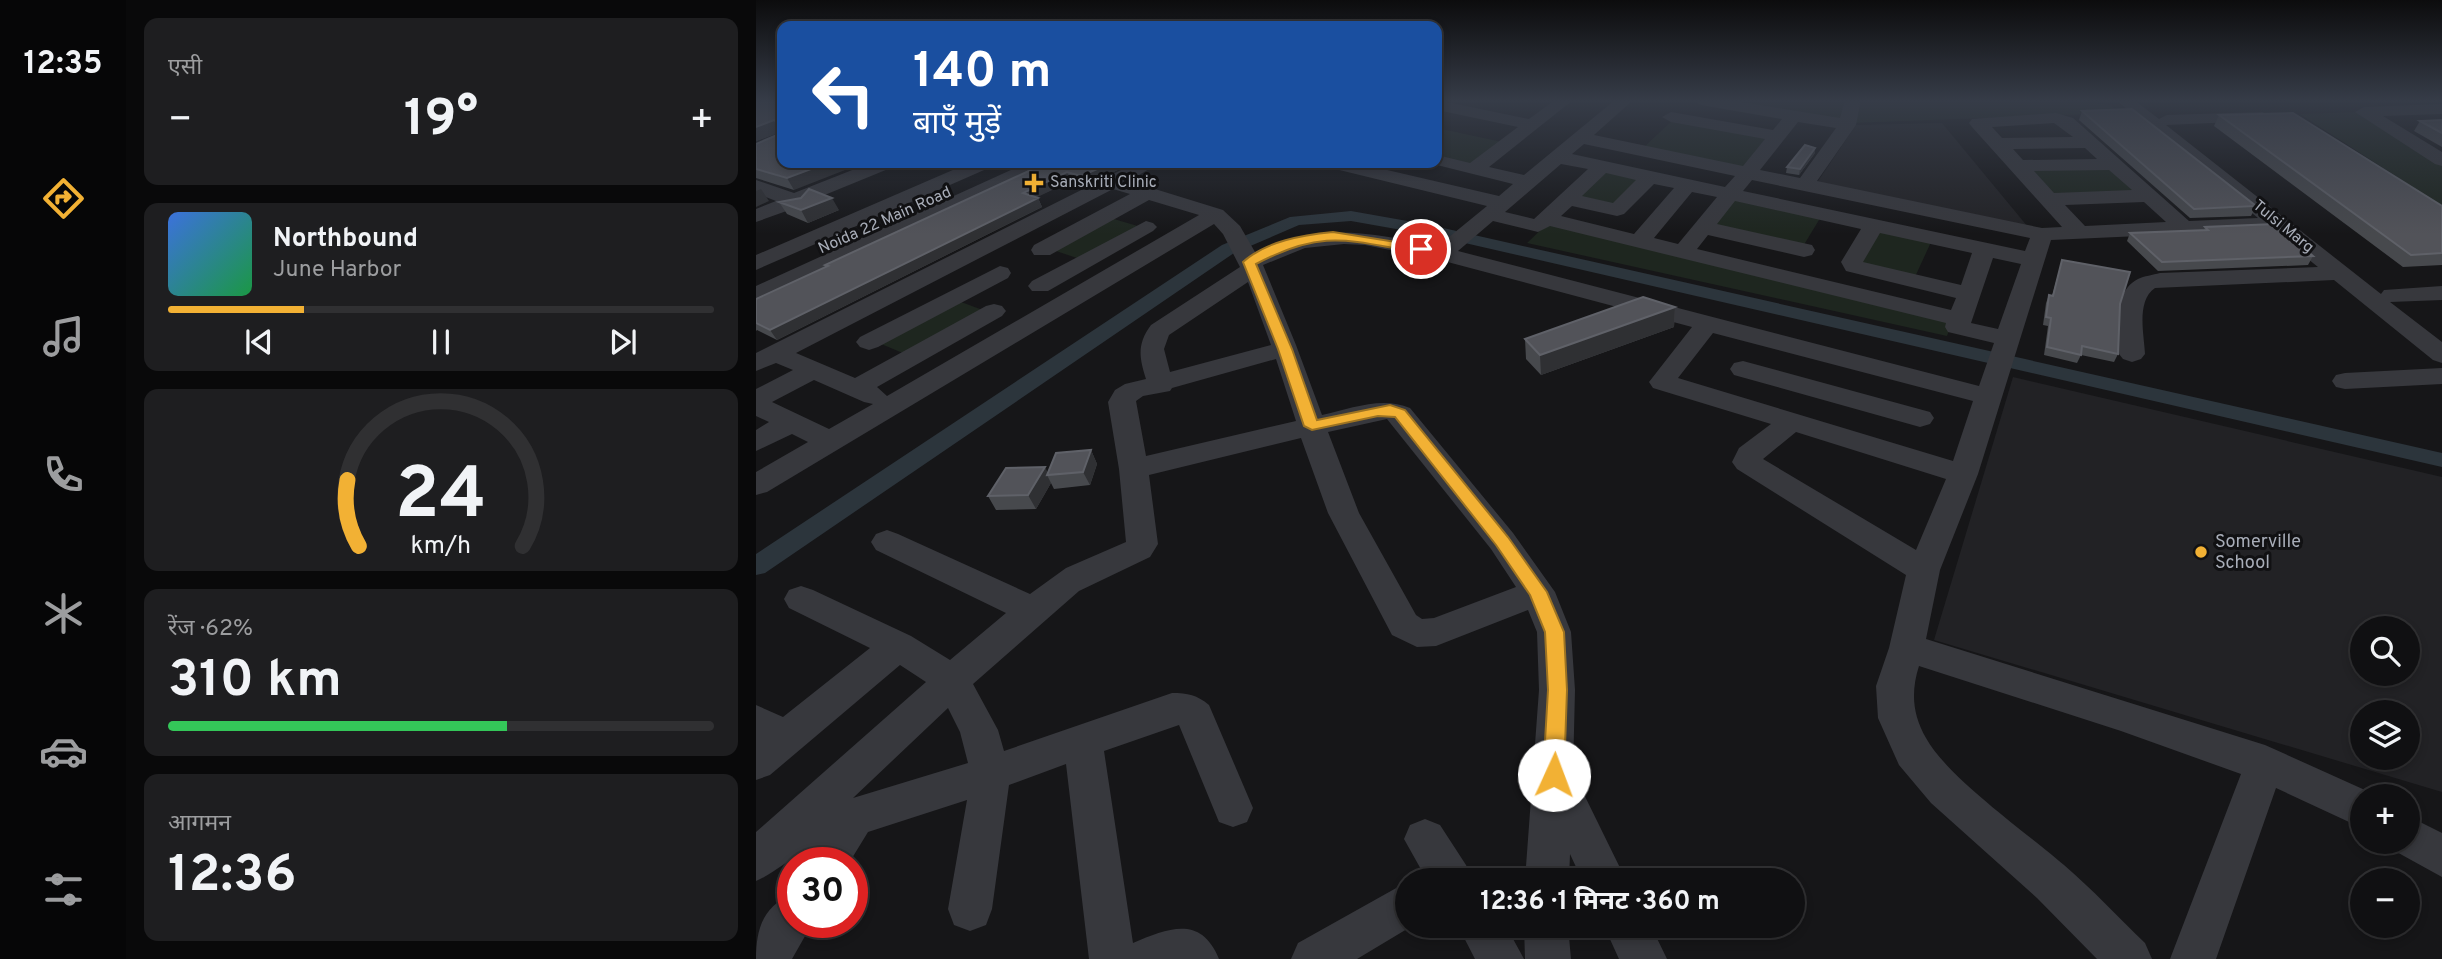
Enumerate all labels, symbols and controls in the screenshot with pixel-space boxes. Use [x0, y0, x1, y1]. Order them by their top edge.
text: 140 m [913, 43, 1052, 105]
text: 12:35 [24, 45, 102, 85]
icon: left [798, 49, 889, 140]
text: एसी [168, 54, 202, 83]
text: 19° [404, 88, 478, 154]
text: − [168, 97, 193, 146]
text: + [689, 97, 714, 146]
text: बाएँ मुड़ें [913, 105, 1001, 145]
marker: Sanskriti Clinic [1024, 173, 1044, 193]
place label: Sanskriti Clinic [1050, 173, 1157, 193]
icon: directions [39, 174, 88, 223]
street label: Noida 22 Main Road [815, 183, 955, 259]
street label: Tulsi Marg [2248, 196, 2318, 258]
pin [1391, 219, 1451, 279]
text: Northbound [273, 223, 418, 256]
icon: arrive [1402, 230, 1440, 268]
text: June Harbor [273, 256, 401, 285]
icon: music [39, 312, 88, 361]
icon: previous [240, 323, 278, 361]
icon: pause [422, 323, 460, 361]
icon: next [604, 323, 642, 361]
icon: phone [39, 450, 88, 499]
text: 24 [395, 452, 487, 544]
text: km/h [411, 530, 471, 562]
place label: Somerville School [2215, 531, 2301, 575]
marker: Somerville School [2193, 544, 2209, 560]
icon: climate [39, 589, 88, 638]
text: रेंज · 62% [168, 615, 253, 644]
map controls [2350, 616, 2420, 938]
button: search [2350, 616, 2420, 686]
text: 310 km [168, 649, 342, 715]
button: layers [2350, 700, 2420, 770]
icon: car [39, 727, 88, 776]
position arrow [1517, 738, 1591, 812]
button: + [2350, 784, 2420, 854]
text: आगमन [168, 810, 231, 839]
text: 12:36 [168, 844, 296, 910]
speed limit sign: 30 [777, 847, 868, 938]
icon: filters [39, 865, 88, 914]
button: − [2350, 868, 2420, 938]
text: 12:36 · 1 मिनट · 360 m [1480, 886, 1720, 919]

